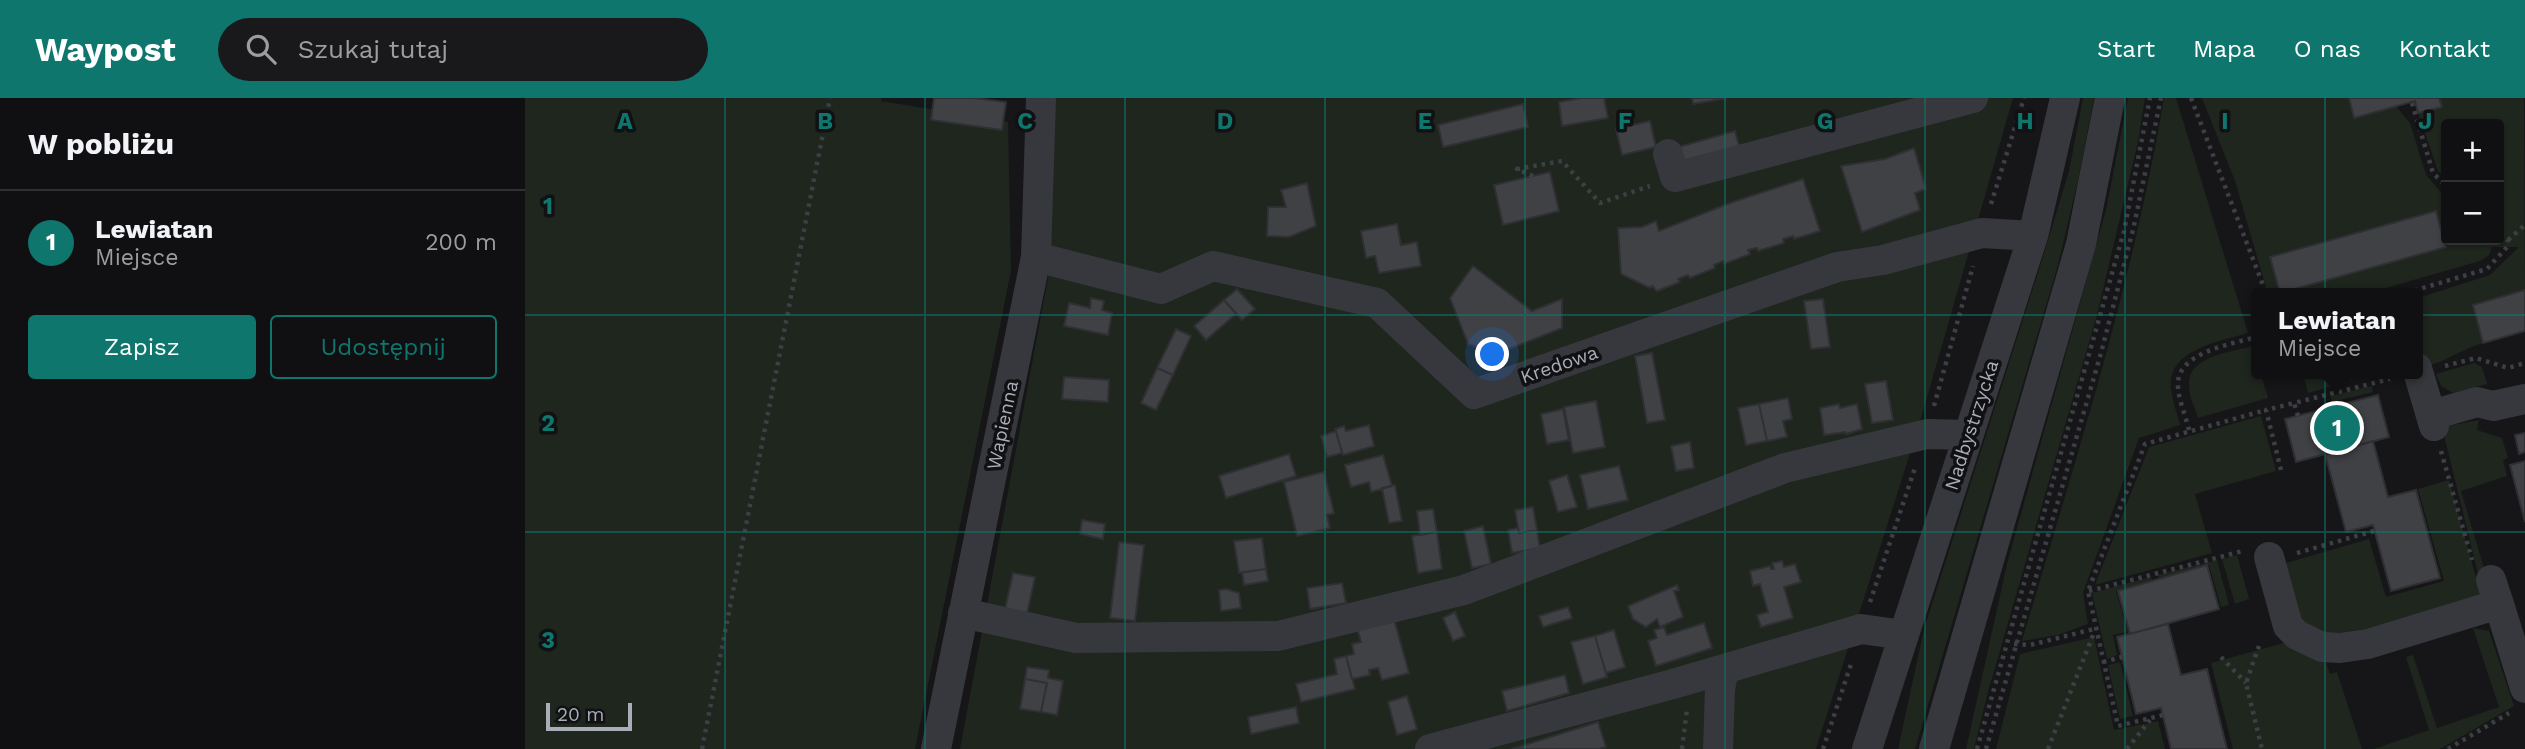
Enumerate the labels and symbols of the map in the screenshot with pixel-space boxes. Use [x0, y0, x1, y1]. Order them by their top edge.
text: A [617, 108, 633, 135]
text: B [817, 108, 833, 135]
text: C [1017, 108, 1033, 135]
text: D [1217, 108, 1233, 135]
text: E [1418, 108, 1432, 135]
text: F [1618, 108, 1632, 135]
text: G [1817, 108, 1833, 135]
text: H [2016, 108, 2034, 135]
text: I [2221, 108, 2229, 135]
text: J [2418, 108, 2432, 135]
text: 1 [543, 193, 553, 220]
your location [1475, 337, 1509, 371]
street label: Kredowa [1517, 340, 1601, 388]
street label: Nadbystrzycka [1940, 357, 2003, 493]
street label: Wapienna [982, 378, 1023, 472]
pin: 1 [2314, 402, 2360, 454]
text: 2 [541, 410, 555, 437]
text: 3 [541, 627, 555, 654]
scale bar [546, 700, 632, 732]

